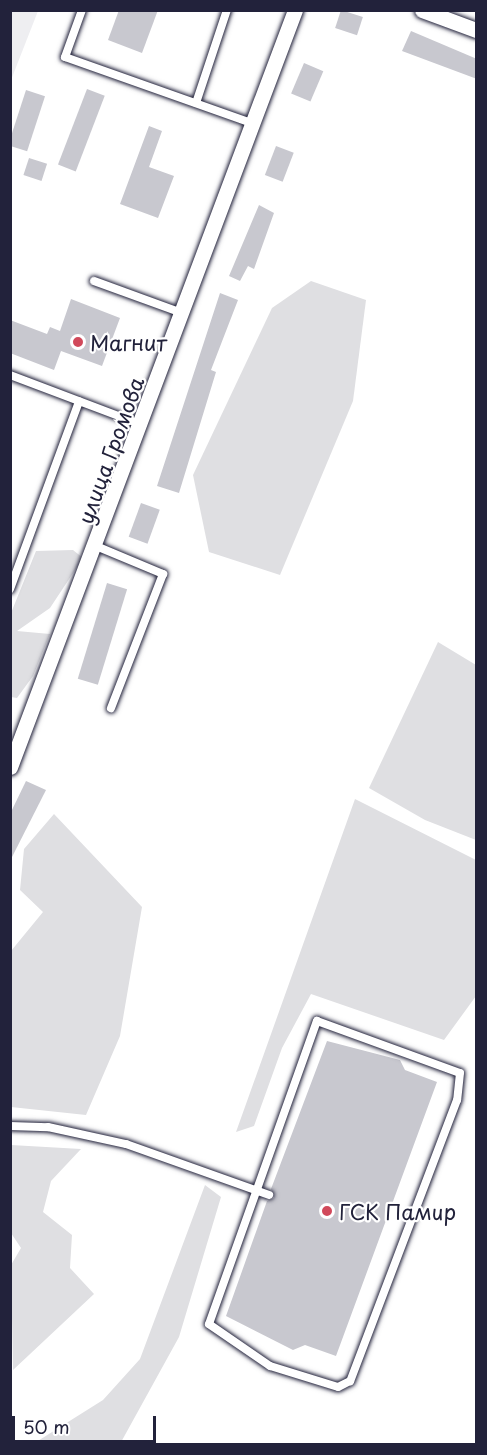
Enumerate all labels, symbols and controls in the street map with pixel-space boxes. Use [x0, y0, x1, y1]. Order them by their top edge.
place label: Магнит [90, 329, 167, 355]
marker: Магнит [71, 335, 85, 349]
street label: улица Громова [72, 373, 148, 527]
place label: ГСК Памир [339, 1198, 458, 1224]
marker: ГСК Памир [320, 1204, 334, 1218]
scale bar [15, 1404, 159, 1442]
text: 50 m [23, 1413, 70, 1440]

